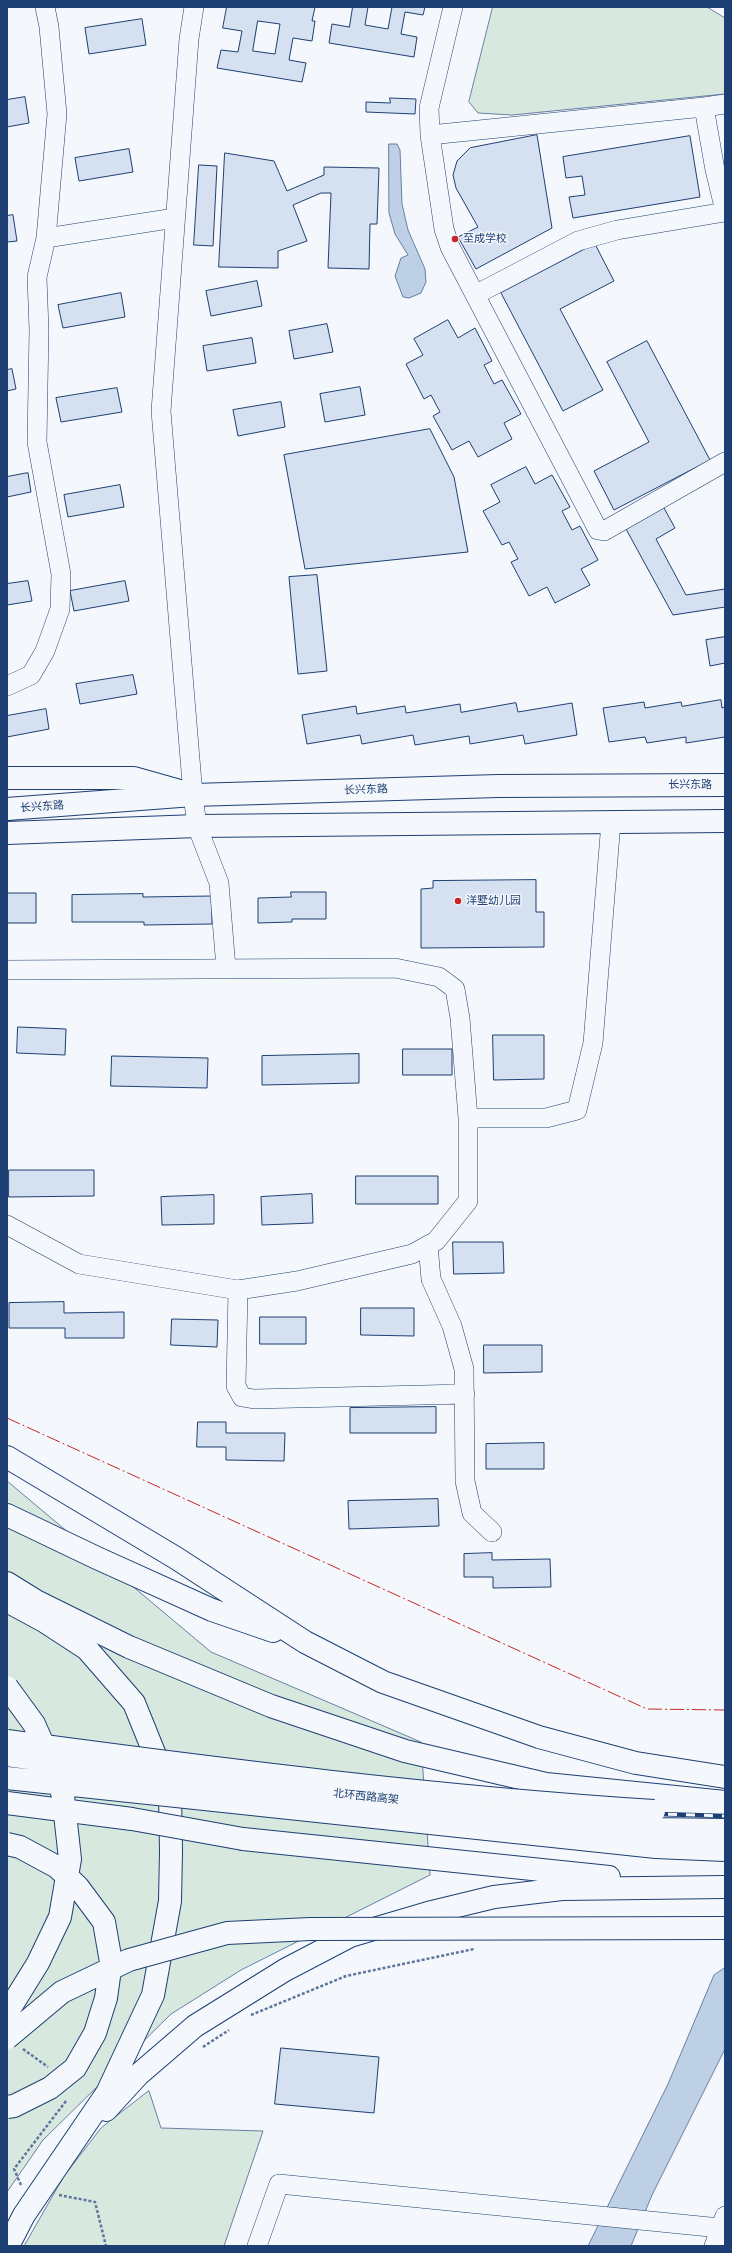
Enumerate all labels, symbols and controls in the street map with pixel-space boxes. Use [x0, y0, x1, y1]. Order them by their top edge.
place label: 至成学校 [463, 232, 507, 246]
marker: 至成学校 [450, 234, 460, 244]
street label: 长兴东路 [668, 778, 712, 792]
street label: 长兴东路 [344, 783, 388, 797]
street label: 长兴东路 [20, 799, 64, 815]
place label: 洋墅幼儿园 [466, 894, 521, 908]
marker: 洋墅幼儿园 [453, 896, 463, 906]
street label: 北环西路高架 [332, 1787, 400, 1807]

